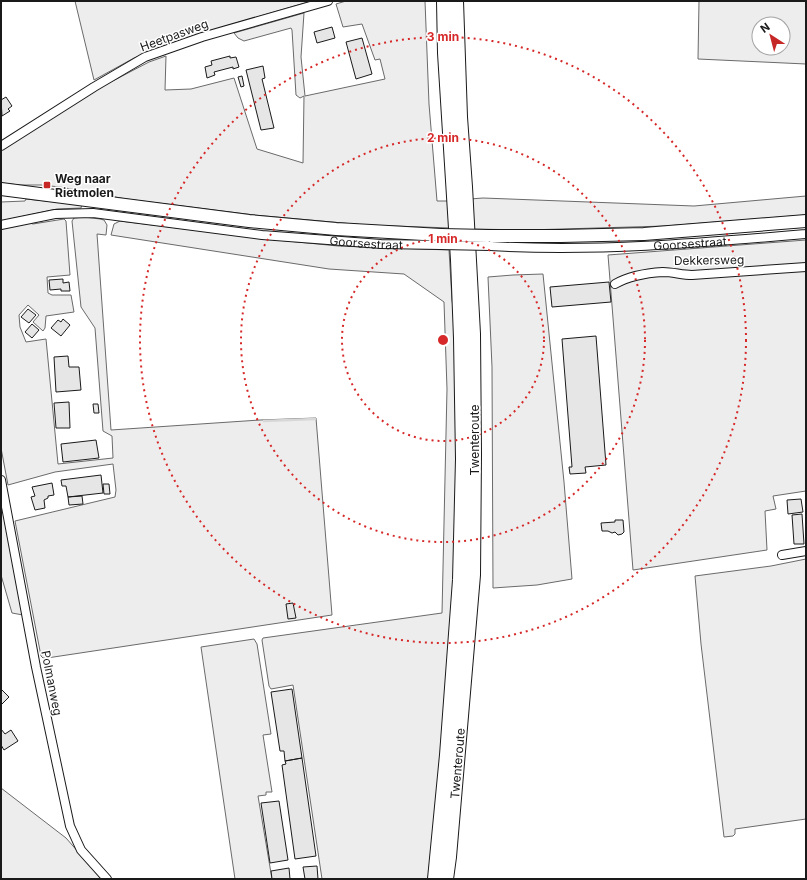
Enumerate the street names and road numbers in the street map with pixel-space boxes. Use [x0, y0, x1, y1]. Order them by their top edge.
street label: Heetpasweg [138, 16, 210, 54]
street label: Goorsestraat [329, 233, 403, 252]
street label: Goorsestraat [653, 233, 727, 253]
street label: Dekkersweg [674, 252, 744, 268]
street label: Twenteroute [467, 405, 482, 475]
street label: Polmanweg [38, 649, 66, 717]
street label: Twenteroute [446, 728, 467, 800]

